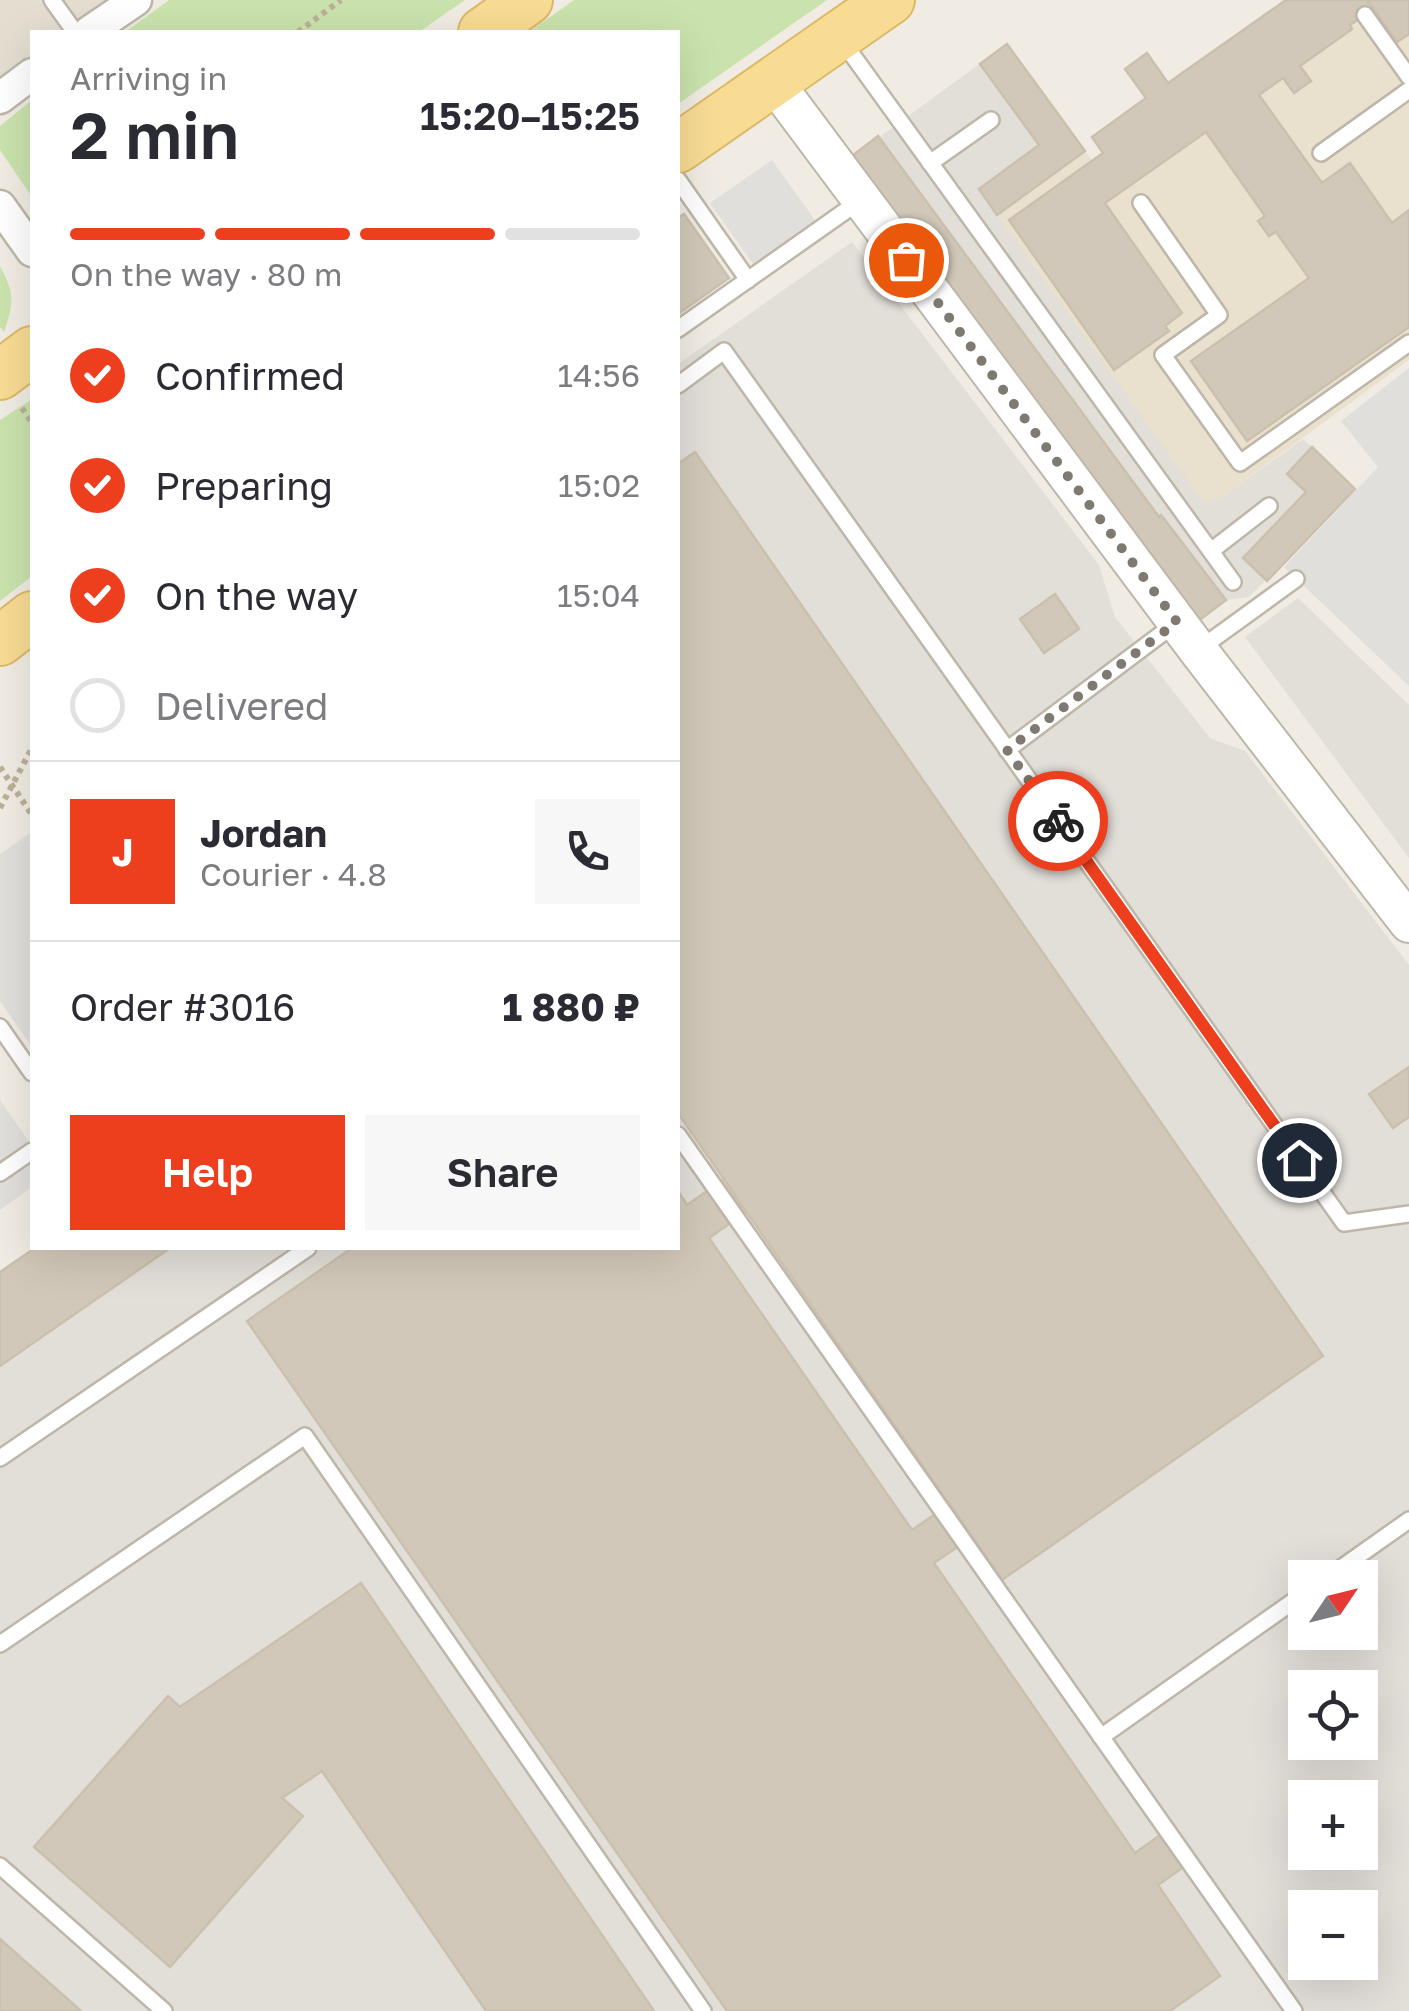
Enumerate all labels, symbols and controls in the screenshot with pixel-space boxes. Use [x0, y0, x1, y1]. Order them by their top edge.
text: Arriving in [70, 59, 227, 97]
text: 15:20–15:25 [420, 93, 640, 138]
text: 2 min [70, 95, 239, 173]
pin [864, 218, 949, 303]
icon: bag [879, 233, 934, 288]
text: On the way · 80 m [70, 255, 342, 293]
icon: check [70, 348, 125, 403]
text: Confirmed [155, 353, 345, 398]
text: 14:56 [557, 356, 640, 394]
icon: check [70, 458, 125, 513]
text: Preparing [155, 463, 333, 508]
text: 15:02 [558, 466, 640, 504]
icon: check [70, 568, 125, 623]
text: On the way [155, 573, 358, 618]
text: 15:04 [557, 576, 640, 614]
text: Delivered [155, 683, 328, 728]
courier [1008, 771, 1108, 871]
icon: bike [1031, 794, 1086, 849]
button: phone [535, 799, 640, 904]
text: Jordan [200, 810, 327, 855]
text: J [112, 829, 133, 874]
text: Courier · 4.8 [200, 855, 387, 893]
text: Order #3016 [70, 984, 295, 1029]
text: 1 880 ₽ [502, 984, 640, 1029]
button: Help [70, 1115, 345, 1230]
button: Share [365, 1115, 640, 1230]
pin [1257, 1118, 1342, 1203]
icon: home [1272, 1133, 1327, 1188]
north arrow [1288, 1560, 1378, 1650]
map controls [1288, 1560, 1378, 1980]
button: locate [1288, 1670, 1378, 1760]
button: + [1288, 1780, 1378, 1870]
button: − [1288, 1890, 1378, 1980]

